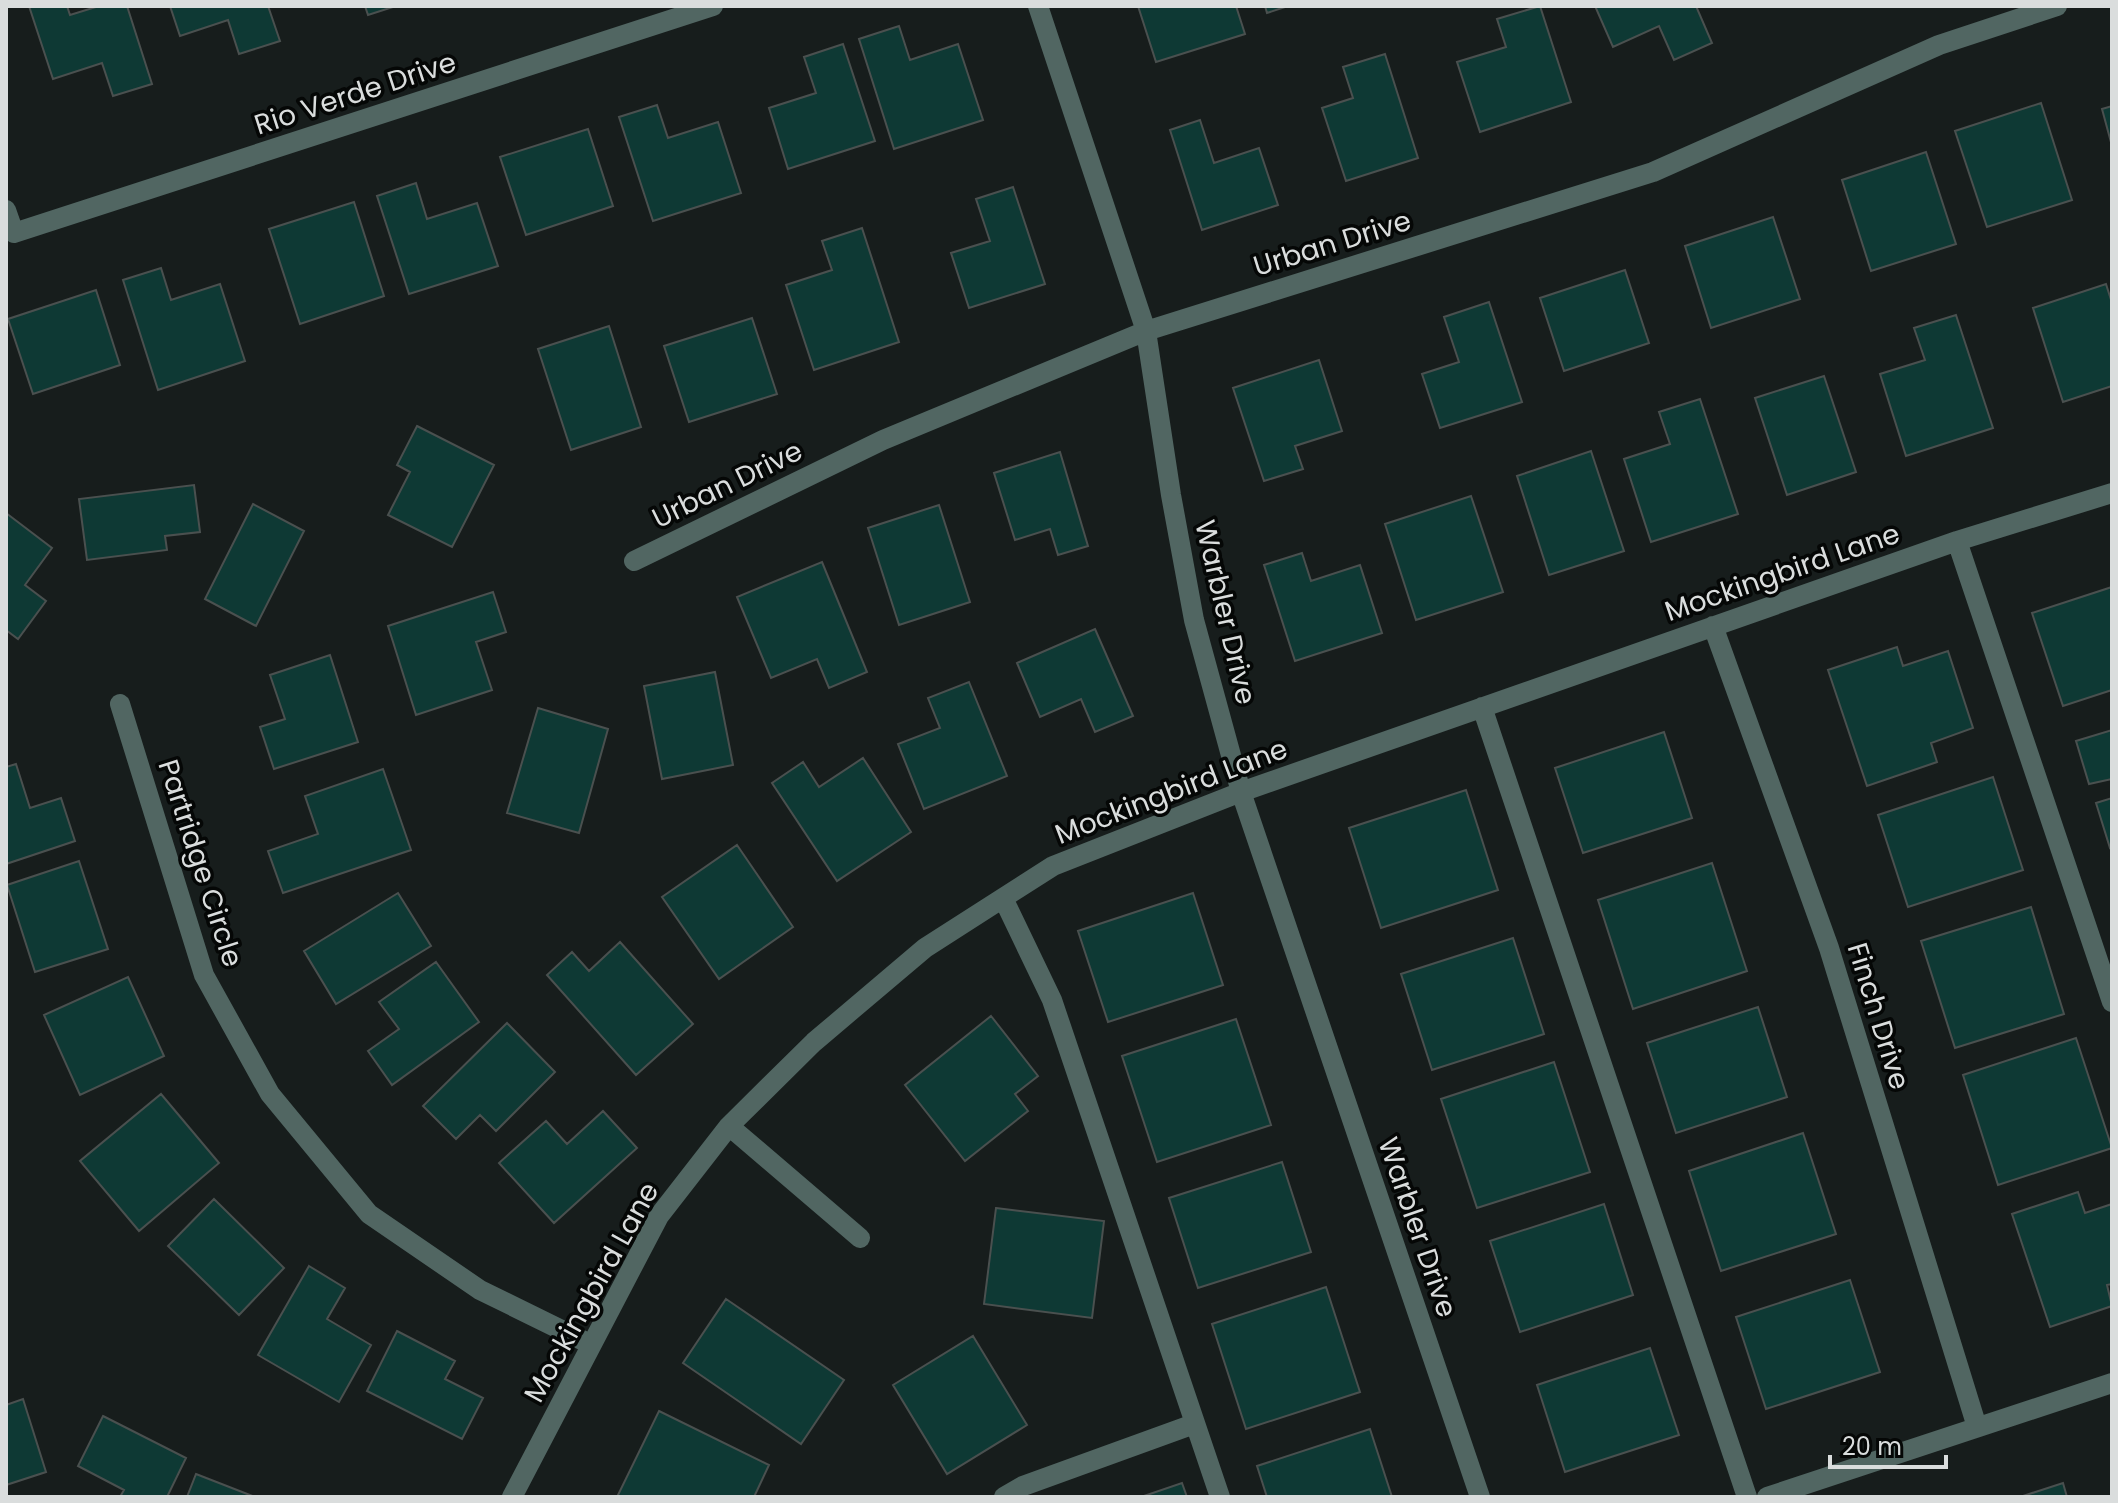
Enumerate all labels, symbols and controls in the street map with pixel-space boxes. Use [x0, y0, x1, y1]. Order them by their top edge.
street label: Rio Verde Drive [249, 42, 461, 144]
street label: Urban Drive [1249, 201, 1416, 286]
street label: Urban Drive [646, 431, 809, 538]
street label: Mockingbird Lane [1659, 514, 1905, 631]
street label: Warbler Drive [1185, 516, 1266, 708]
street label: Mockingbird Lane [1049, 729, 1293, 854]
street label: Partridge Circle [149, 754, 252, 972]
street label: Finch Drive [1838, 938, 1919, 1094]
street label: Warbler Drive [1368, 1132, 1467, 1322]
street label: Mockingbird Lane [515, 1175, 668, 1409]
scale bar [1830, 1419, 1946, 1469]
text: 20 m [1842, 1430, 1902, 1463]

